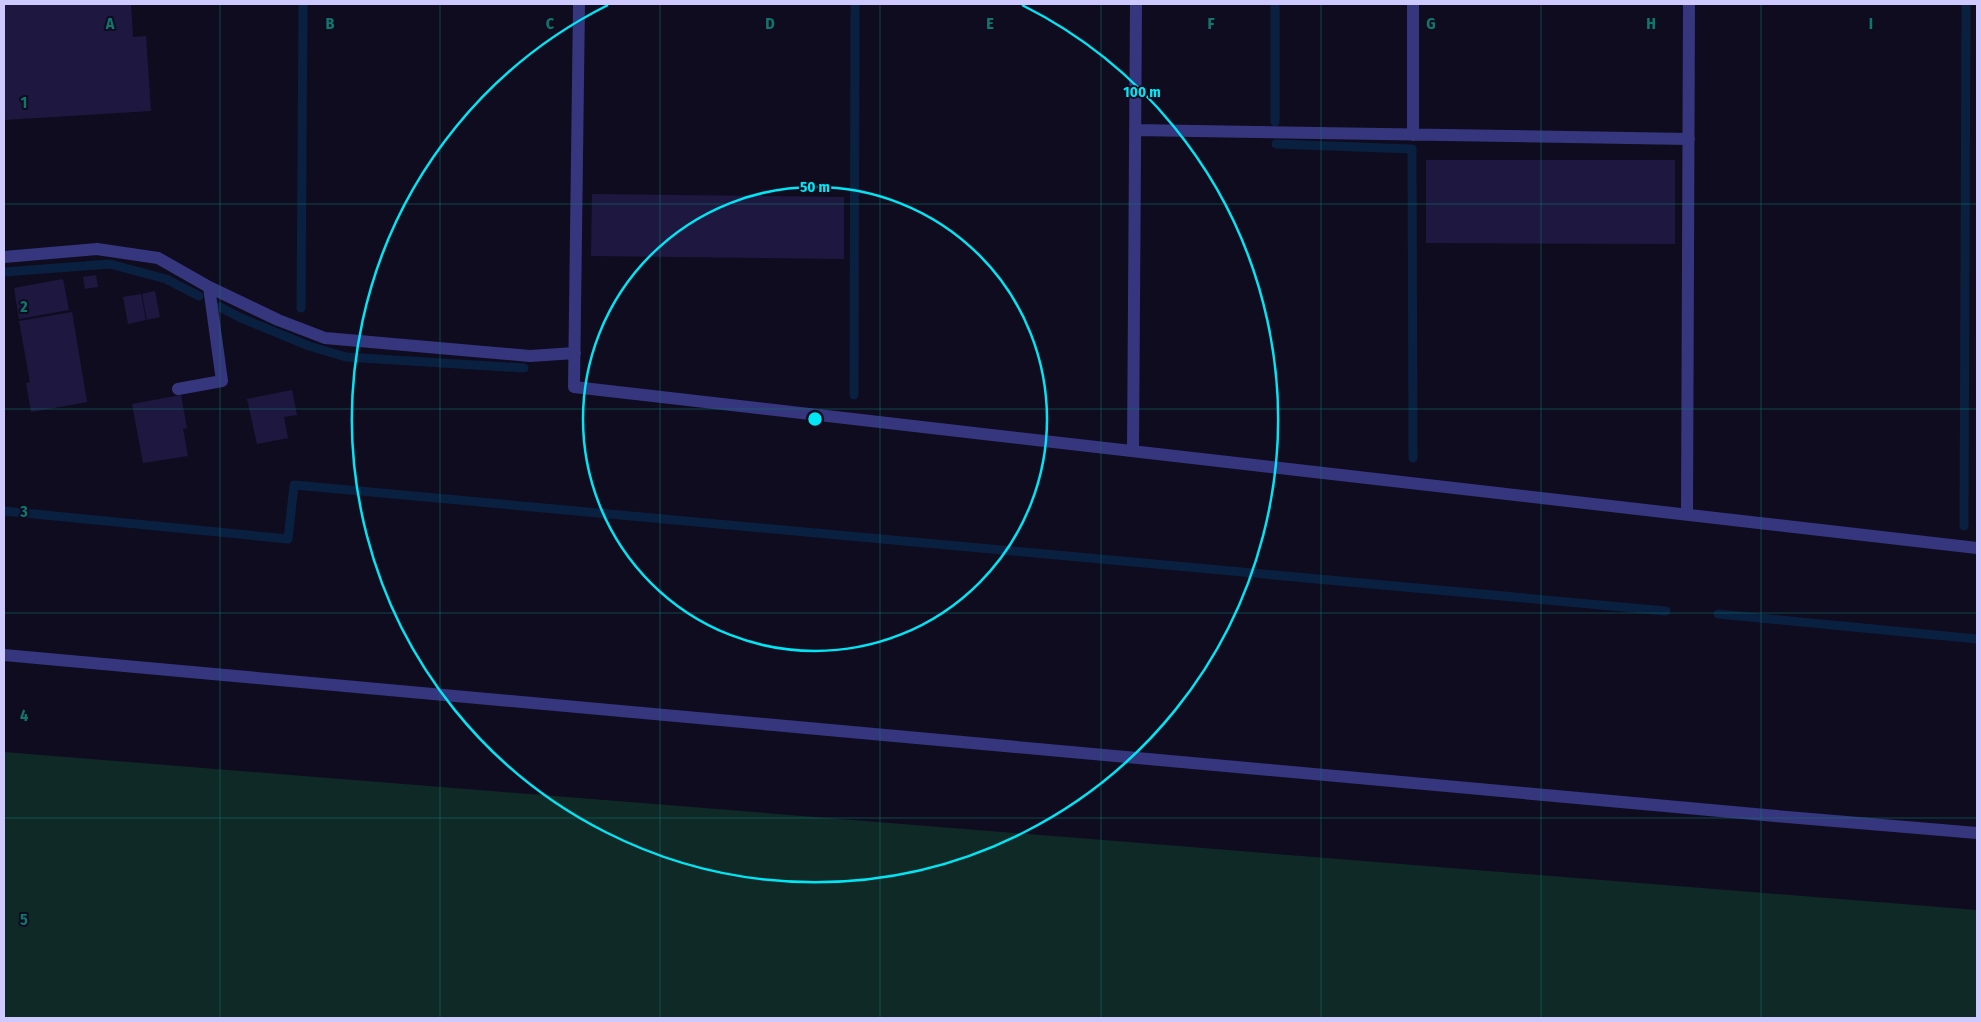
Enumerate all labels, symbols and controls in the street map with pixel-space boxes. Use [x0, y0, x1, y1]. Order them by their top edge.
text: A [105, 14, 115, 33]
text: B [326, 14, 335, 33]
text: C [546, 14, 555, 33]
text: D [765, 14, 775, 33]
text: E [986, 14, 994, 33]
text: F [1207, 14, 1215, 33]
text: G [1426, 14, 1436, 33]
text: H [1646, 14, 1656, 33]
text: I [1869, 14, 1873, 33]
text: 100 m [1123, 83, 1161, 101]
text: 1 [21, 93, 27, 112]
text: 50 m [800, 178, 830, 196]
text: 2 [19, 297, 28, 316]
centre of rings [806, 410, 824, 428]
text: 3 [19, 502, 28, 521]
text: 4 [20, 706, 28, 725]
text: 5 [20, 910, 28, 929]

